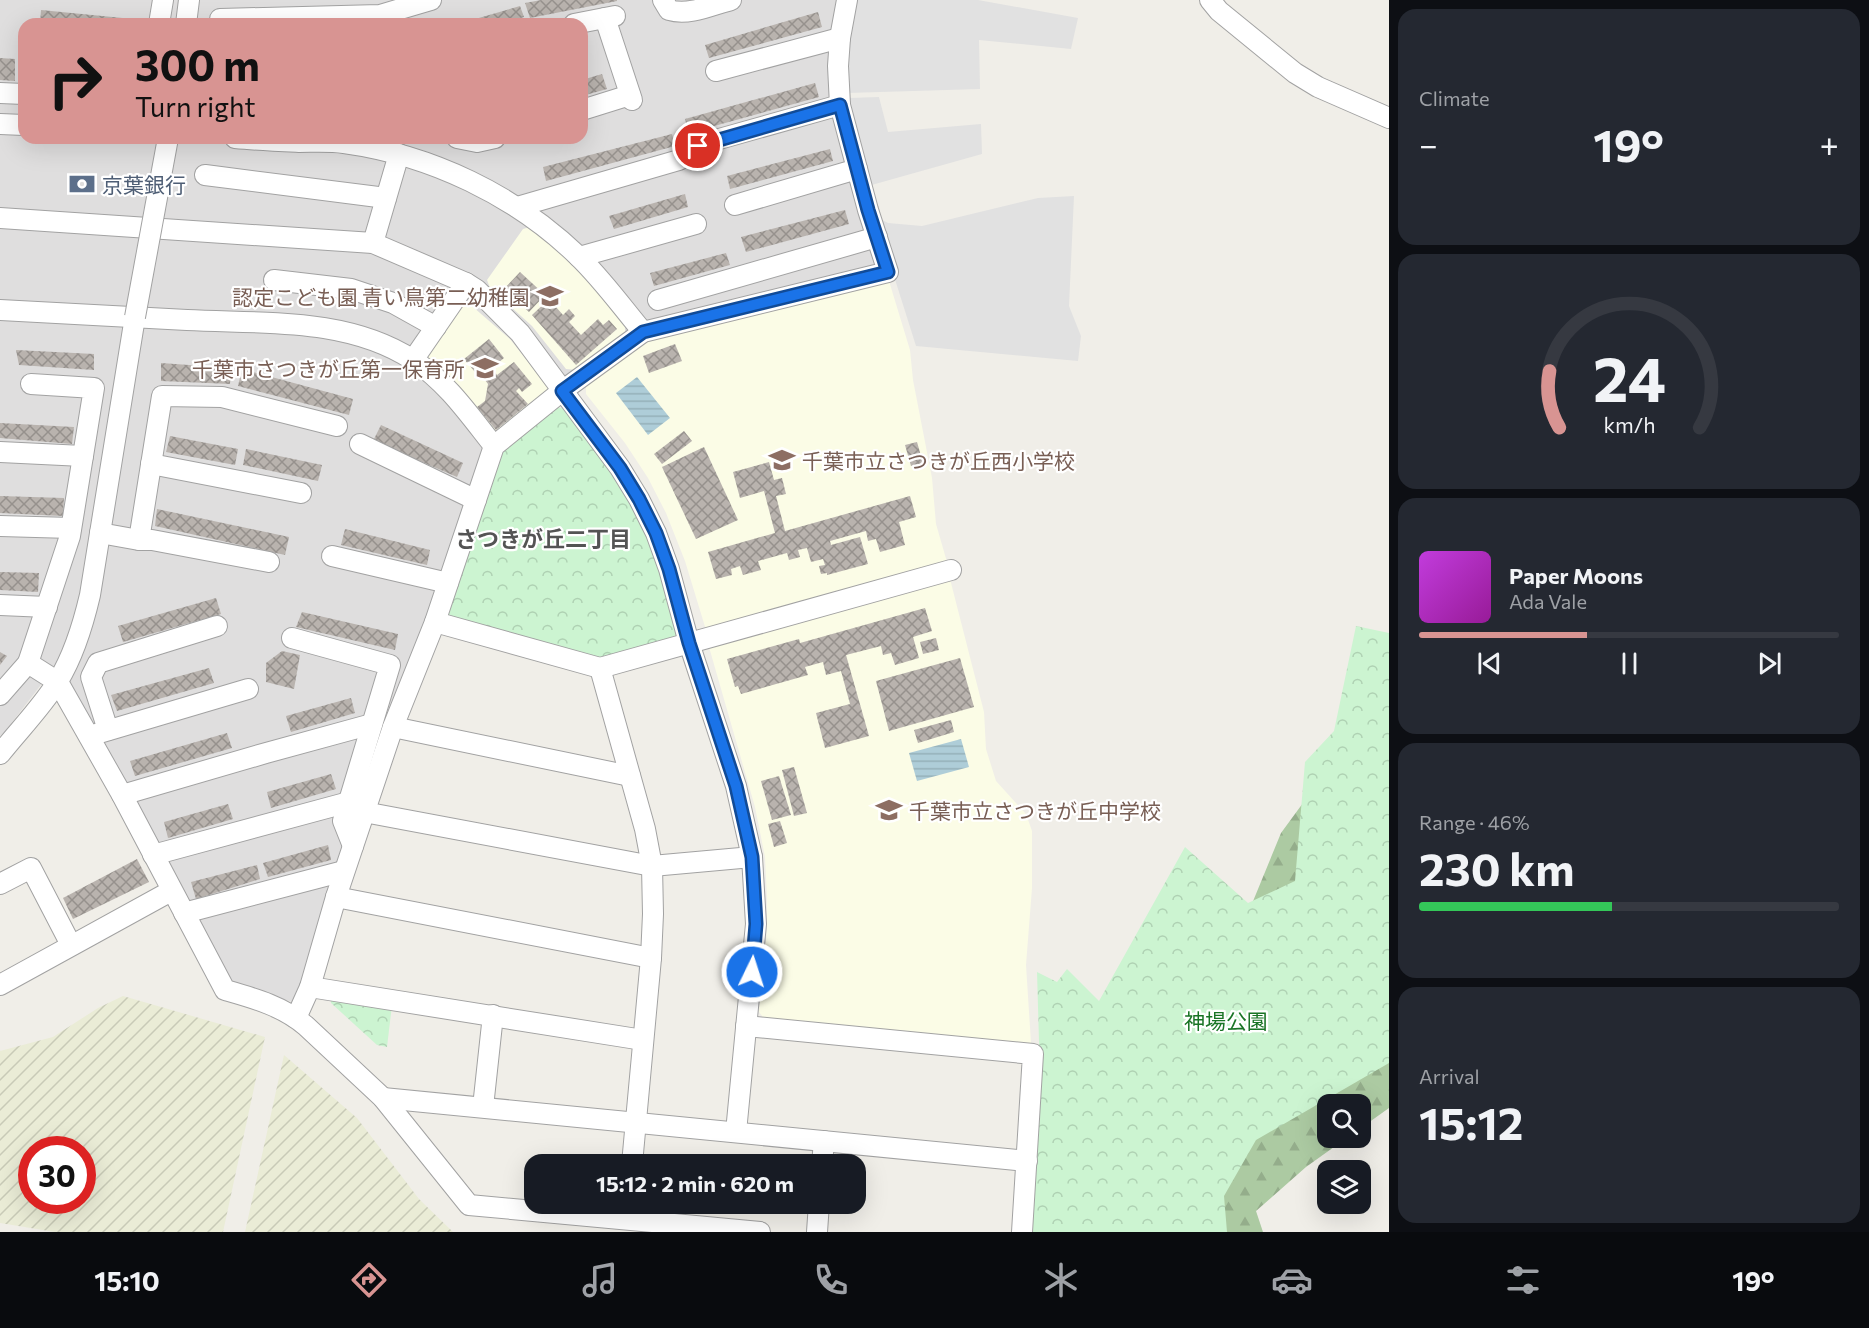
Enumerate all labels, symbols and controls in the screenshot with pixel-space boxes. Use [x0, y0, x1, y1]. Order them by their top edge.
text: 300 m [135, 38, 260, 90]
icon: right [36, 42, 114, 120]
text: Climate [1419, 86, 1489, 110]
text: Turn right [135, 90, 255, 123]
text: 19° [1593, 116, 1664, 171]
pin [672, 120, 723, 171]
text: − [1419, 123, 1438, 164]
text: + [1820, 123, 1839, 164]
icon: arrive [681, 129, 714, 162]
bank icon: 京葉銀行 [67, 169, 97, 199]
place label: 京葉銀行 [102, 172, 186, 197]
school or university icon: 認定こども園 青い鳥第二幼稚園 [535, 281, 565, 311]
place label: 認定こども園 青い鳥第二幼稚園 [232, 284, 530, 309]
text: 24 [1593, 340, 1665, 416]
school or university icon: 千葉市さつきが丘第一保育所 [470, 353, 500, 383]
place label: 千葉市さつきが丘第一保育所 [192, 356, 465, 381]
text: km/h [1603, 412, 1655, 438]
school or university icon: 千葉市立さつきが丘西小学校 [767, 445, 797, 475]
place label: 千葉市立さつきが丘西小学校 [802, 448, 1075, 473]
district label: さつきが丘二丁目 [455, 525, 631, 552]
text: Paper Moons [1509, 562, 1643, 589]
text: Ada Vale [1509, 589, 1587, 613]
icon: previous [1473, 647, 1506, 680]
icon: pause [1613, 647, 1646, 680]
icon: next [1753, 647, 1786, 680]
school or university icon: 千葉市立さつきが丘中学校 [874, 795, 904, 825]
place label: 千葉市立さつきが丘中学校 [909, 798, 1161, 823]
text: Range · 46% [1419, 810, 1530, 834]
text: 230 km [1419, 840, 1574, 895]
position arrow [720, 940, 784, 1004]
park label: 神場公園 [1184, 1008, 1268, 1033]
text: Arrival [1419, 1064, 1480, 1088]
map controls [1317, 1094, 1371, 1214]
button: search [1317, 1094, 1371, 1148]
text: 15:12 [1419, 1094, 1523, 1149]
speed limit sign: 30 [18, 1136, 96, 1214]
button: layers [1317, 1160, 1371, 1214]
text: 15:12 · 2 min · 620 m [596, 1170, 794, 1197]
icon: directions [348, 1259, 390, 1301]
icon: music [579, 1259, 621, 1301]
icon: phone [810, 1259, 852, 1301]
icon: climate [1040, 1259, 1082, 1301]
icon: car [1271, 1259, 1313, 1301]
icon: filters [1502, 1259, 1544, 1301]
text: 15:10 [94, 1264, 160, 1297]
text: 19° [1732, 1264, 1775, 1297]

